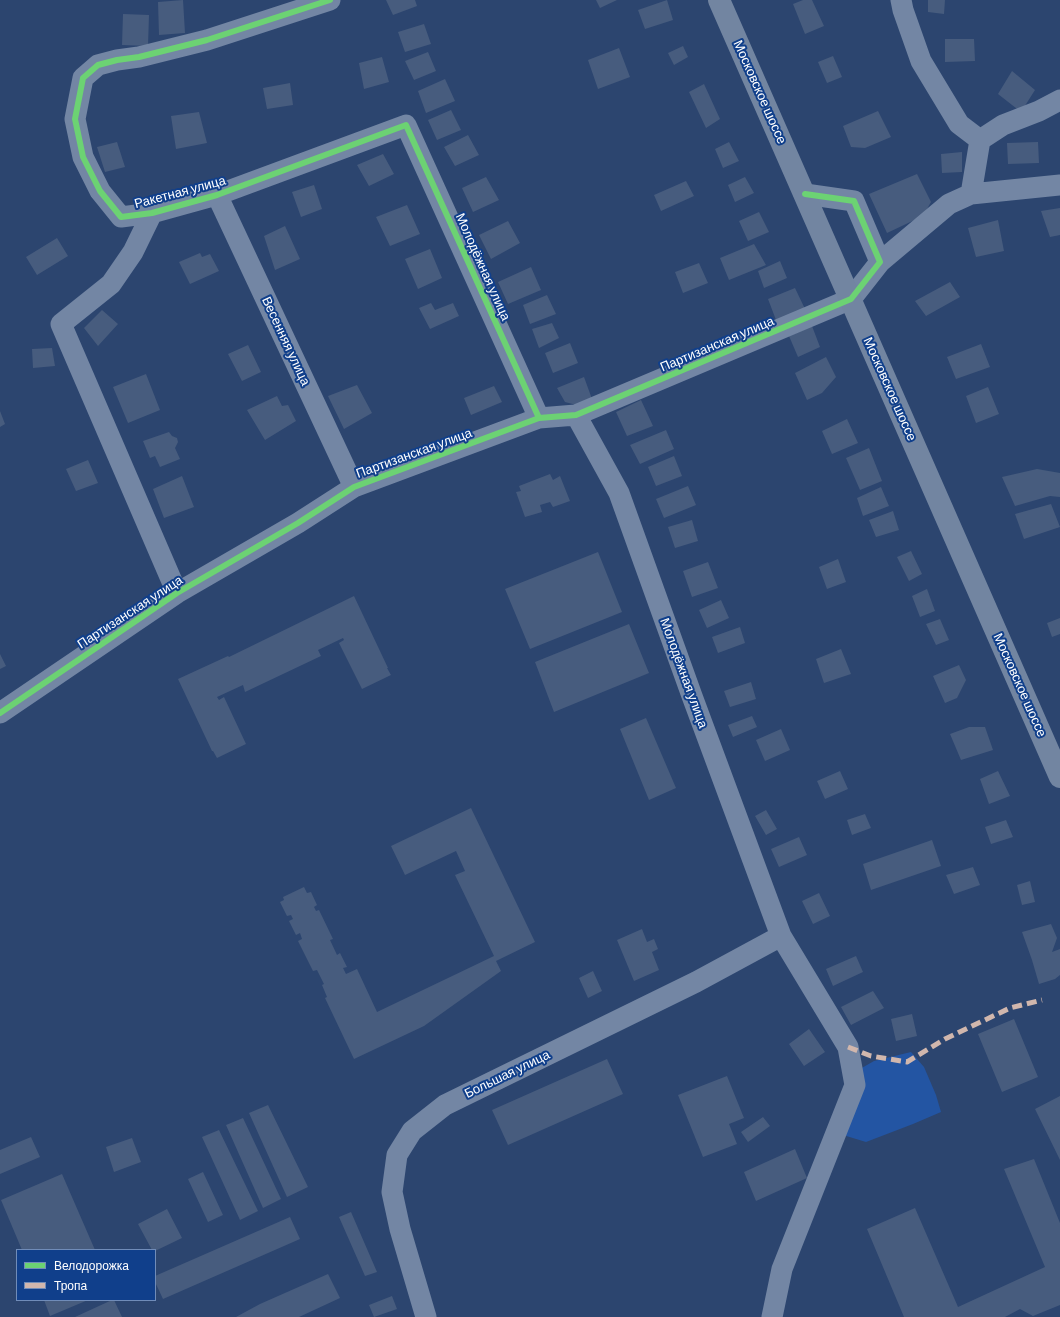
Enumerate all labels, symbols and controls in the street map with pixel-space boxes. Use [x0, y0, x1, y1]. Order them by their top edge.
street label: Московское шоссе [730, 38, 790, 146]
street label: Ракетная улица [133, 172, 227, 212]
street label: Молодёжная улица [452, 211, 514, 323]
street label: Весенняя улица [259, 294, 313, 388]
street label: Партизанская улица [658, 313, 776, 375]
street label: Московское шоссе [860, 335, 920, 443]
street label: Партизанская улица [354, 425, 474, 481]
street label: Партизанская улица [75, 572, 185, 652]
street label: Молодёжная улица [657, 616, 711, 730]
street label: Московское шоссе [990, 631, 1050, 739]
street label: Большая улица [462, 1047, 552, 1101]
legend [16, 1249, 156, 1301]
text: Велодорожка [54, 1258, 129, 1272]
text: Тропа [54, 1278, 87, 1292]

